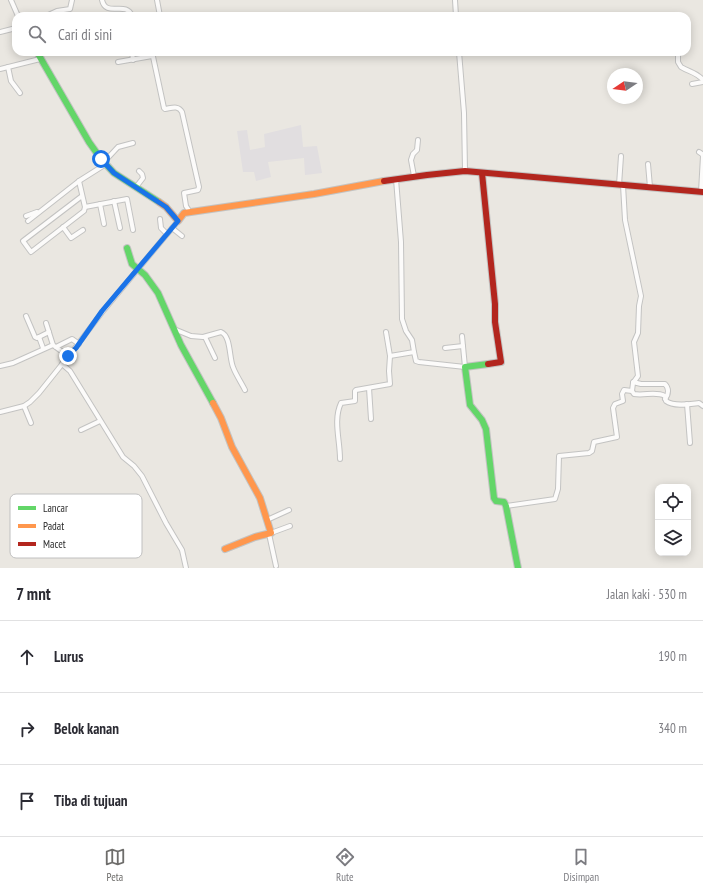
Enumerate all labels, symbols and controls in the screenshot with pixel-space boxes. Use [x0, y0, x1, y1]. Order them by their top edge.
search box [12, 12, 691, 56]
icon: search [26, 23, 48, 45]
text: Cari di sini [58, 25, 112, 44]
north arrow [607, 68, 643, 104]
route start [92, 150, 110, 168]
route end [59, 347, 77, 365]
map controls [655, 484, 691, 556]
button: locate [655, 484, 691, 520]
legend [10, 494, 142, 558]
text: Lancar [43, 501, 68, 515]
text: Padat [43, 519, 64, 533]
button: layers [655, 520, 691, 556]
text: Macet [43, 537, 66, 551]
text: 7 mnt [16, 583, 51, 605]
text: Jalan kaki · 530 m [607, 586, 687, 603]
icon: ahead [16, 646, 38, 668]
text: Lurus [54, 647, 83, 666]
text: 190 m [658, 648, 687, 665]
icon: right [16, 718, 38, 740]
text: Belok kanan [54, 719, 119, 738]
text: 340 m [658, 720, 687, 737]
icon: arrive [16, 790, 38, 812]
text: Tiba di tujuan [54, 791, 128, 810]
tab: Peta [104, 846, 126, 884]
tab: Rute [334, 846, 356, 884]
tab: Disimpan [564, 846, 599, 884]

